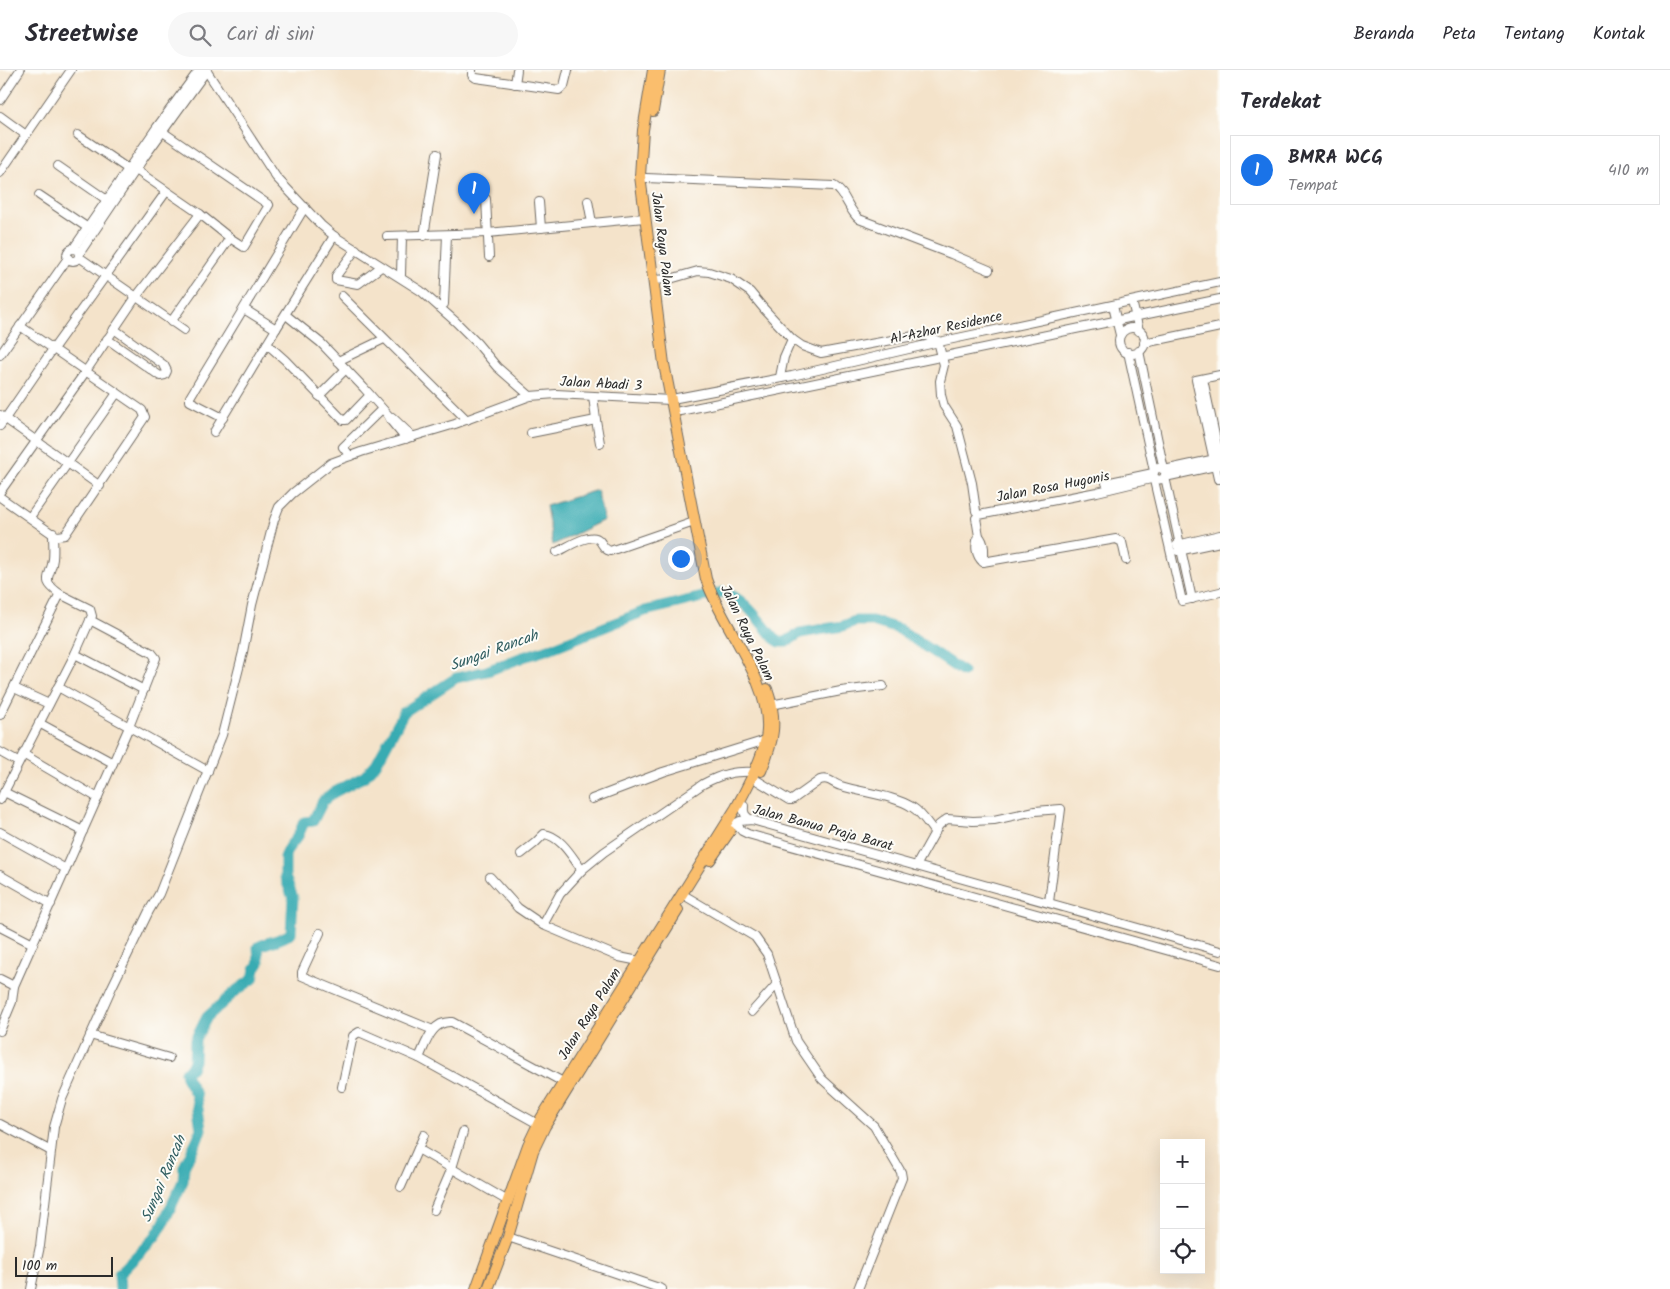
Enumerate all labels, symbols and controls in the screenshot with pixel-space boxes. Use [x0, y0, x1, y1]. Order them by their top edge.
search box [168, 12, 518, 57]
text: Streetwise [25, 15, 138, 54]
text: Cari di sini [226, 20, 314, 50]
text: Beranda [1354, 20, 1415, 49]
text: Peta [1443, 20, 1476, 49]
text: Tentang [1504, 20, 1565, 49]
text: Kontak [1593, 20, 1645, 49]
icon: search [186, 21, 214, 49]
text: Terdekat [1240, 86, 1321, 119]
text: BMRA WCG [1288, 143, 1383, 173]
text: 1 [1255, 158, 1259, 183]
text: 410 m [1608, 158, 1649, 183]
pin: 1 [458, 173, 490, 214]
text: Tempat [1288, 173, 1338, 198]
street label: Jalan Raya Palam [645, 191, 679, 297]
street label: Al-Azhar Residence [888, 305, 1005, 351]
street label: Jalan Abadi 3 [559, 371, 643, 397]
street label: Jalan Rosa Hugonis [995, 465, 1111, 509]
your location [668, 546, 694, 572]
street label: Jalan Raya Palam [714, 581, 780, 685]
water label: Sungai Rancah [446, 623, 543, 678]
street label: Jalan Banua Praja Barat [750, 799, 896, 857]
street label: Jalan Raya Palam [553, 964, 627, 1064]
water label: Sungai Rancah [135, 1130, 194, 1226]
map controls [1160, 1139, 1205, 1274]
button: + [1160, 1139, 1205, 1184]
button: − [1160, 1184, 1205, 1229]
button: locate [1160, 1229, 1205, 1274]
scale bar [15, 1254, 112, 1277]
text: 100 m [22, 1255, 57, 1277]

